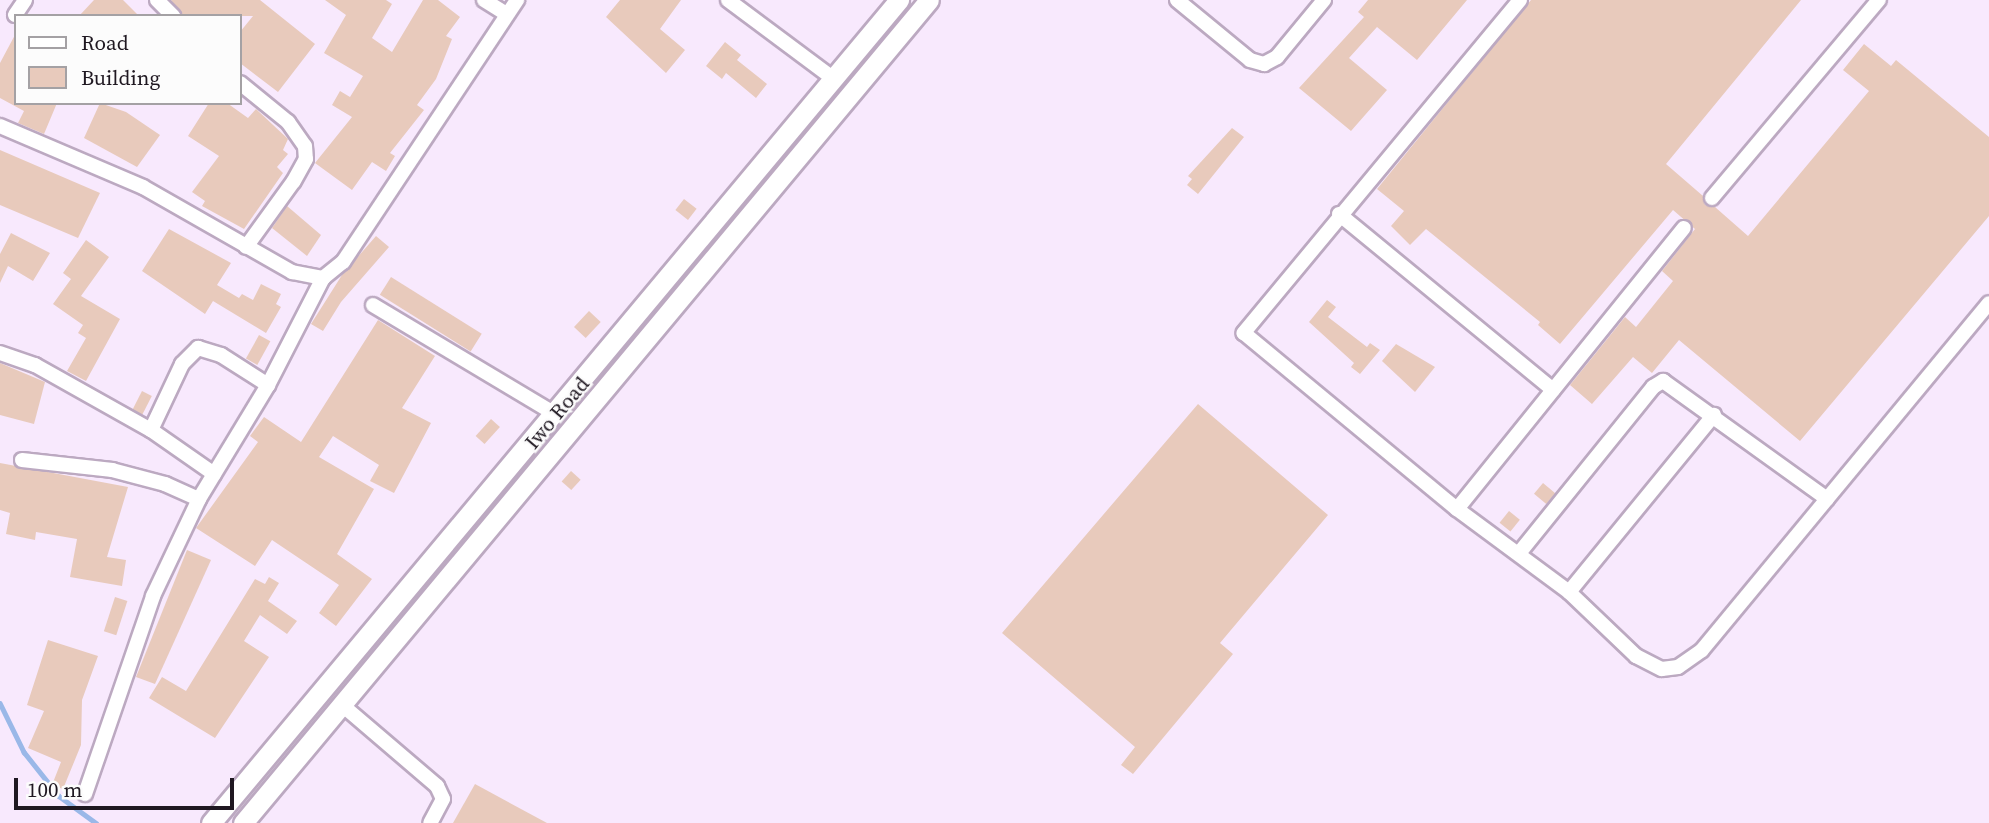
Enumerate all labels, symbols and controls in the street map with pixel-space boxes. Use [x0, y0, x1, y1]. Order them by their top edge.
legend [14, 14, 242, 105]
text: Road [81, 28, 129, 57]
text: Building [81, 63, 160, 92]
street label: Iwo Road [520, 372, 594, 454]
scale bar [18, 764, 238, 808]
text: 100 m [27, 775, 82, 804]

